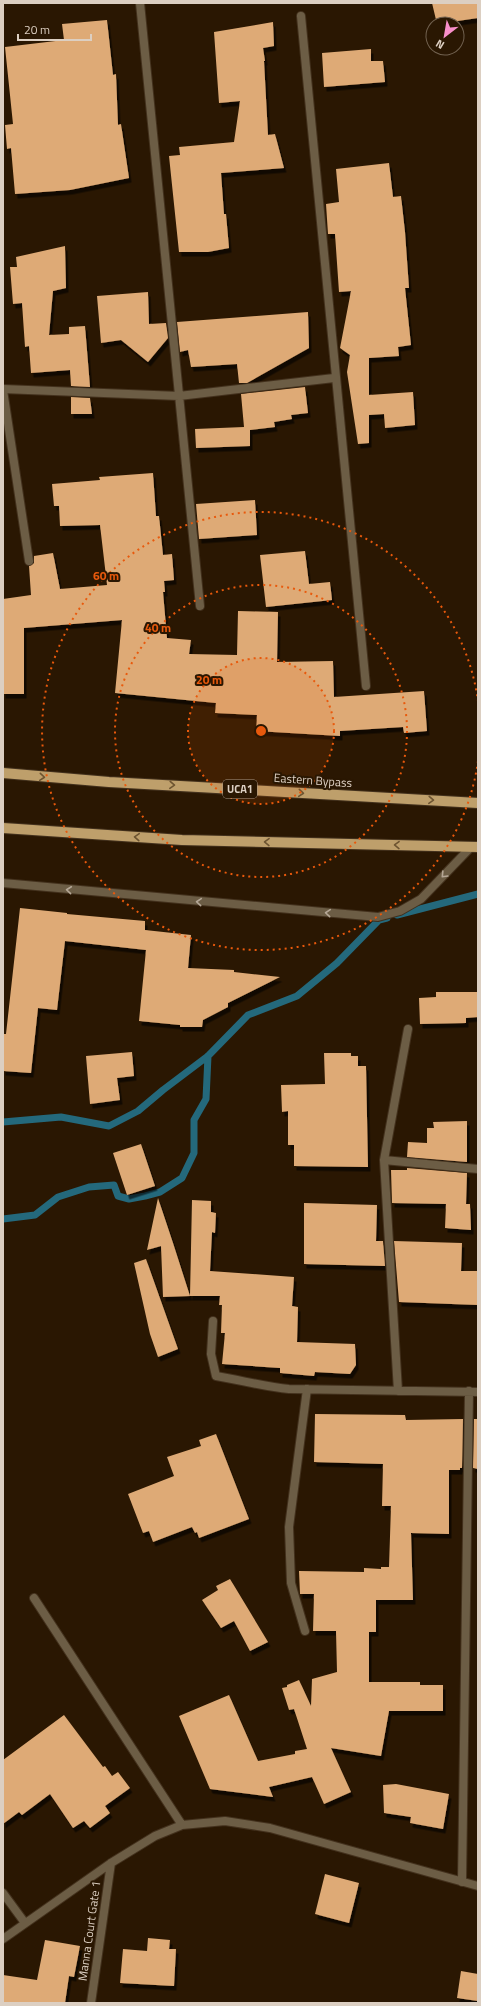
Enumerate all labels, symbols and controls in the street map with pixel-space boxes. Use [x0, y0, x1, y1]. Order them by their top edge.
scale bar [18, 16, 91, 42]
north arrow [425, 16, 465, 56]
text: 20 m [24, 20, 50, 39]
text: N [432, 36, 447, 53]
text: 60 m [93, 566, 119, 585]
text: 40 m [145, 618, 171, 637]
text: 20 m [196, 670, 222, 689]
centre of rings [254, 724, 268, 738]
street label: Eastern Bypass [273, 768, 353, 792]
one-way arrow [39, 772, 45, 781]
road number: UCA1 [223, 780, 257, 798]
one-way arrow [169, 781, 175, 790]
one-way arrow [298, 788, 304, 797]
one-way arrow [428, 796, 434, 805]
one-way arrow [134, 833, 140, 842]
one-way arrow [264, 838, 270, 846]
one-way arrow [394, 841, 400, 849]
one-way arrow [441, 870, 449, 878]
one-way arrow [66, 885, 73, 894]
one-way arrow [196, 897, 202, 906]
one-way arrow [325, 909, 331, 918]
street label: Manna Court Gate 1 [73, 1880, 105, 1982]

